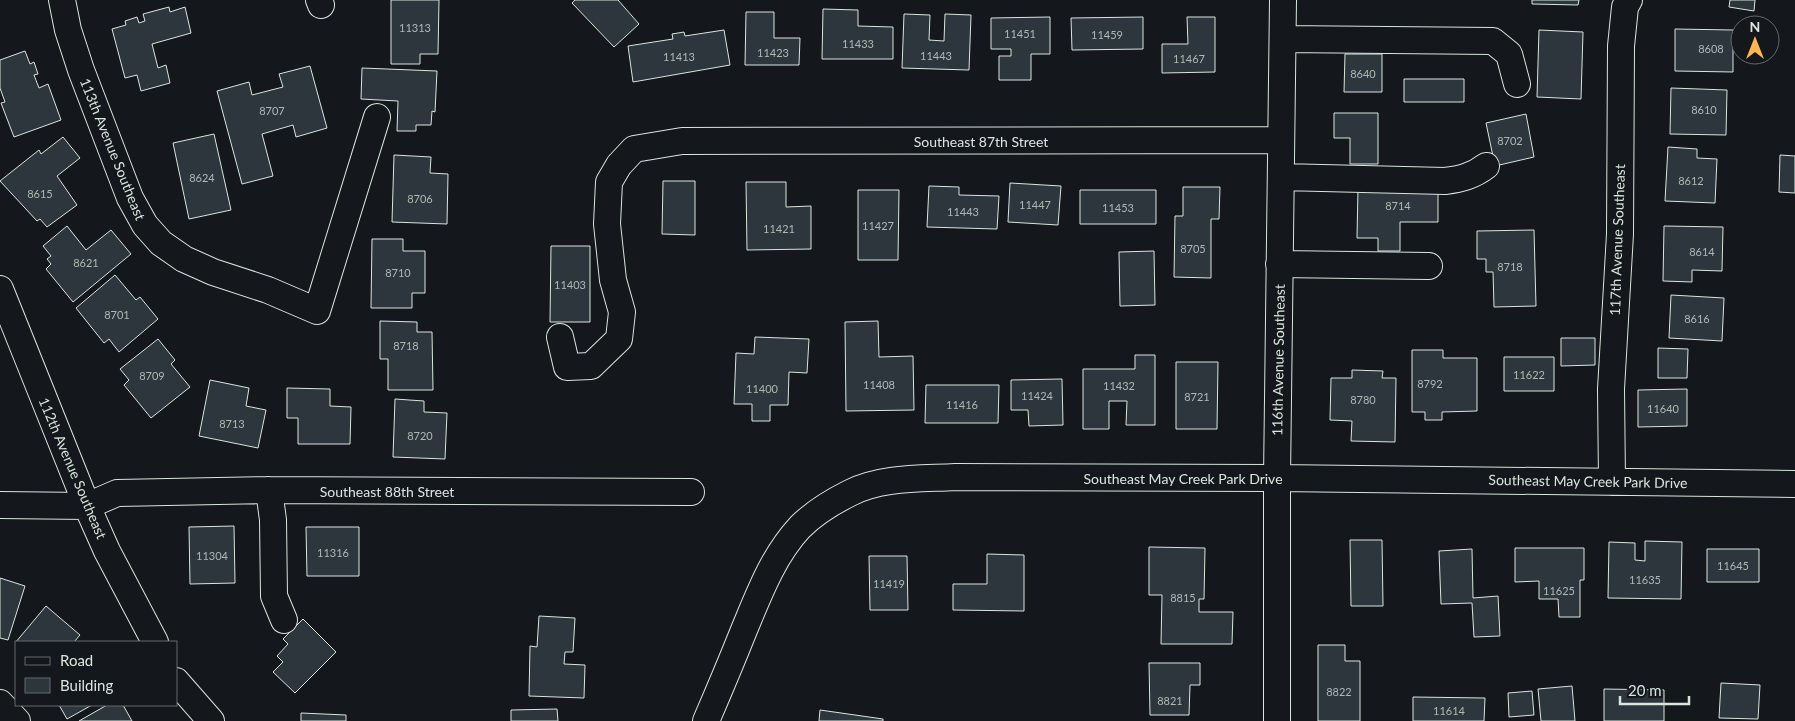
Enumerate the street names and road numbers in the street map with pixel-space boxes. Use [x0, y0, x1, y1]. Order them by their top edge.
street label: 113th Avenue Southeast [77, 75, 149, 223]
street label: Southeast 87th Street [914, 133, 1048, 150]
street label: 117th Avenue Southeast [1606, 164, 1628, 316]
street label: 116th Avenue Southeast [1268, 284, 1288, 436]
street label: 112th Avenue Southeast [36, 395, 110, 541]
street label: Southeast May Creek Park Drive [1083, 470, 1283, 487]
street label: Southeast May Creek Park Drive [1488, 471, 1688, 491]
street label: Southeast 88th Street [320, 483, 454, 500]

